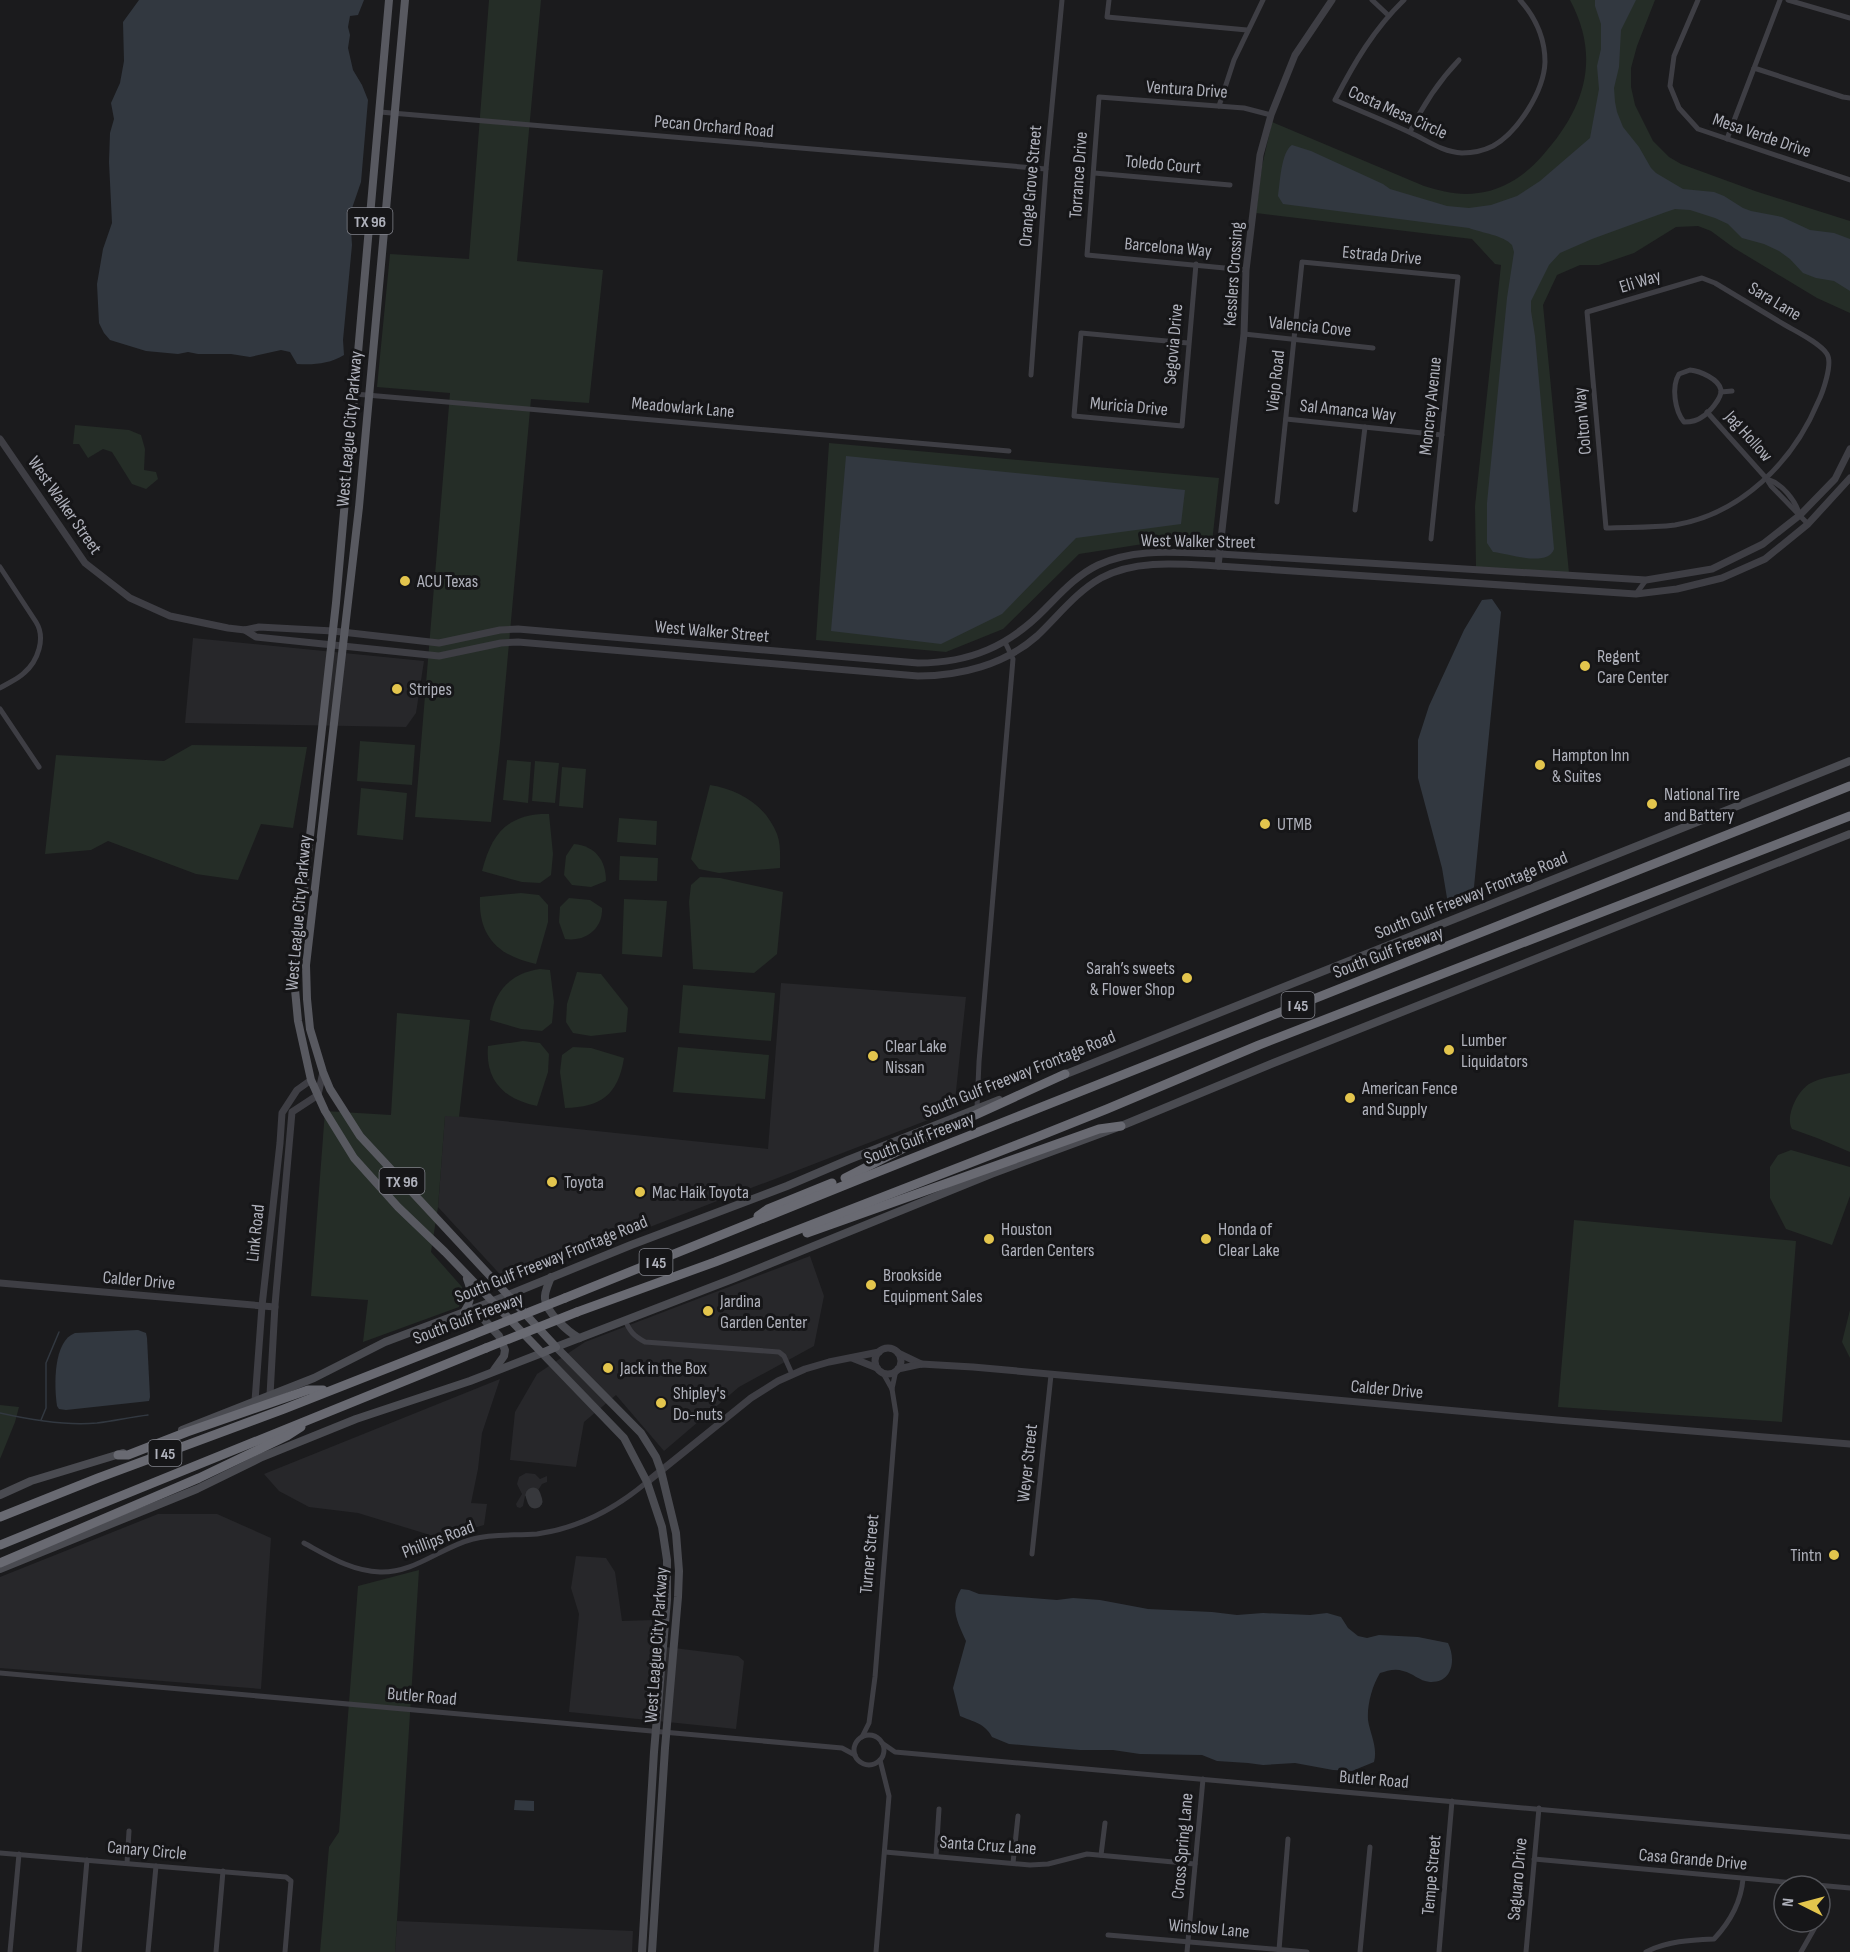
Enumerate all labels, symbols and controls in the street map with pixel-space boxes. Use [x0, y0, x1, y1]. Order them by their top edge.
street label: Ventura Drive [1145, 76, 1228, 103]
street label: Costa Mesa Circle [1345, 81, 1451, 144]
street label: Mesa Verde Drive [1710, 109, 1814, 162]
street label: Pecan Orchard Road [653, 111, 775, 142]
street label: Orange Grove Street [1015, 124, 1046, 248]
street label: Torrance Drive [1065, 131, 1092, 219]
street label: Toledo Court [1124, 151, 1202, 178]
road number: TX 96 [348, 208, 392, 234]
street label: Kesslers Crossing [1219, 221, 1248, 327]
street label: Barcelona Way [1123, 233, 1213, 262]
street label: Estrada Drive [1341, 242, 1423, 269]
street label: Eli Way [1617, 265, 1664, 298]
street label: Sara Lane [1745, 278, 1805, 325]
street label: Segovia Drive [1160, 303, 1187, 385]
street label: Valencia Cove [1268, 312, 1352, 341]
street label: Viejo Road [1262, 349, 1289, 413]
street label: West League City Parkway [332, 350, 367, 508]
street label: Moncrey Avenue [1415, 356, 1446, 456]
street label: Colton Way [1569, 386, 1596, 456]
street label: Meadowlark Lane [630, 393, 735, 422]
street label: Muricia Drive [1089, 393, 1169, 420]
street label: Sal Amanca Way [1299, 395, 1397, 426]
street label: Jag Hollow [1720, 406, 1777, 466]
street label: West Walker Street [23, 452, 106, 559]
street label: West Walker Street [1140, 530, 1256, 553]
place label: ACU Texas [416, 571, 478, 592]
marker: ACU Texas [398, 574, 412, 588]
street label: West Walker Street [654, 616, 771, 647]
place label: Regent Care Center [1597, 646, 1669, 688]
marker: Regent Care Center [1578, 659, 1592, 673]
place label: Stripes [409, 679, 452, 700]
marker: Stripes [390, 682, 404, 696]
place label: Hampton Inn & Suites [1552, 745, 1630, 787]
marker: Hampton Inn & Suites [1533, 758, 1547, 772]
place label: National Tire and Battery [1664, 784, 1740, 826]
marker: National Tire and Battery [1645, 797, 1659, 811]
place label: UTMB [1277, 814, 1312, 835]
marker: UTMB [1258, 817, 1272, 831]
street label: West League City Parkway [281, 834, 316, 992]
street label: South Gulf Freeway Frontage Road [1372, 847, 1571, 944]
street label: South Gulf Freeway [1330, 922, 1446, 983]
place label: Sarah’s sweets & Flower Shop [1086, 958, 1175, 1000]
marker: Sarah’s sweets & Flower Shop [1180, 971, 1194, 985]
road number: I 45 [1282, 992, 1314, 1018]
street label: South Gulf Freeway Frontage Road [920, 1026, 1119, 1123]
place label: Lumber Liquidators [1461, 1030, 1528, 1072]
place label: Clear Lake Nissan [885, 1036, 947, 1078]
marker: Lumber Liquidators [1442, 1043, 1456, 1057]
marker: Clear Lake Nissan [866, 1049, 880, 1063]
place label: American Fence and Supply [1361, 1078, 1458, 1120]
marker: American Fence and Supply [1343, 1091, 1357, 1105]
street label: South Gulf Freeway [861, 1108, 977, 1169]
road number: TX 96 [380, 1168, 424, 1194]
place label: Toyota [564, 1172, 604, 1193]
marker: Toyota [545, 1175, 559, 1189]
place label: Mac Haik Toyota [652, 1182, 749, 1203]
marker: Mac Haik Toyota [633, 1185, 647, 1199]
street label: Link Road [242, 1203, 269, 1263]
street label: South Gulf Freeway Frontage Road [452, 1211, 651, 1308]
place label: Houston Garden Centers [1001, 1219, 1095, 1261]
place label: Honda of Clear Lake [1218, 1219, 1280, 1261]
marker: Houston Garden Centers [982, 1232, 996, 1246]
marker: Honda of Clear Lake [1199, 1232, 1213, 1246]
road number: I 45 [640, 1249, 672, 1275]
place label: Brookside Equipment Sales [883, 1265, 983, 1307]
street label: Calder Drive [102, 1267, 176, 1294]
marker: Brookside Equipment Sales [864, 1278, 878, 1292]
street label: South Gulf Freeway [410, 1288, 526, 1349]
place label: Jardina Garden Center [719, 1291, 807, 1333]
marker: Jardina Garden Center [701, 1304, 715, 1318]
place label: Jack in the Box [619, 1358, 707, 1379]
marker: Jack in the Box [601, 1361, 615, 1375]
street label: Calder Drive [1350, 1376, 1424, 1403]
place label: Shipley's Do-nuts [673, 1383, 726, 1425]
marker: Shipley's Do-nuts [654, 1396, 668, 1410]
street label: Weyer Street [1013, 1422, 1042, 1503]
road number: I 45 [148, 1440, 182, 1466]
street label: Turner Street [856, 1513, 883, 1595]
street label: Phillips Road [399, 1516, 477, 1563]
place label: Tintn [1790, 1545, 1822, 1566]
marker: Tintn [1827, 1548, 1841, 1562]
street label: West League City Parkway [641, 1566, 672, 1724]
street label: Butler Road [386, 1683, 458, 1710]
street label: Butler Road [1338, 1766, 1410, 1793]
street label: Cross Spring Lane [1167, 1792, 1198, 1900]
street label: Santa Cruz Lane [939, 1832, 1037, 1859]
street label: Tempe Street [1418, 1834, 1446, 1916]
street label: Canary Circle [106, 1837, 188, 1864]
street label: Saguaro Drive [1503, 1837, 1532, 1921]
street label: Casa Grande Drive [1638, 1844, 1748, 1875]
north arrow [1772, 1874, 1832, 1934]
text: N [1779, 1897, 1798, 1908]
street label: Winslow Lane [1167, 1914, 1250, 1943]

